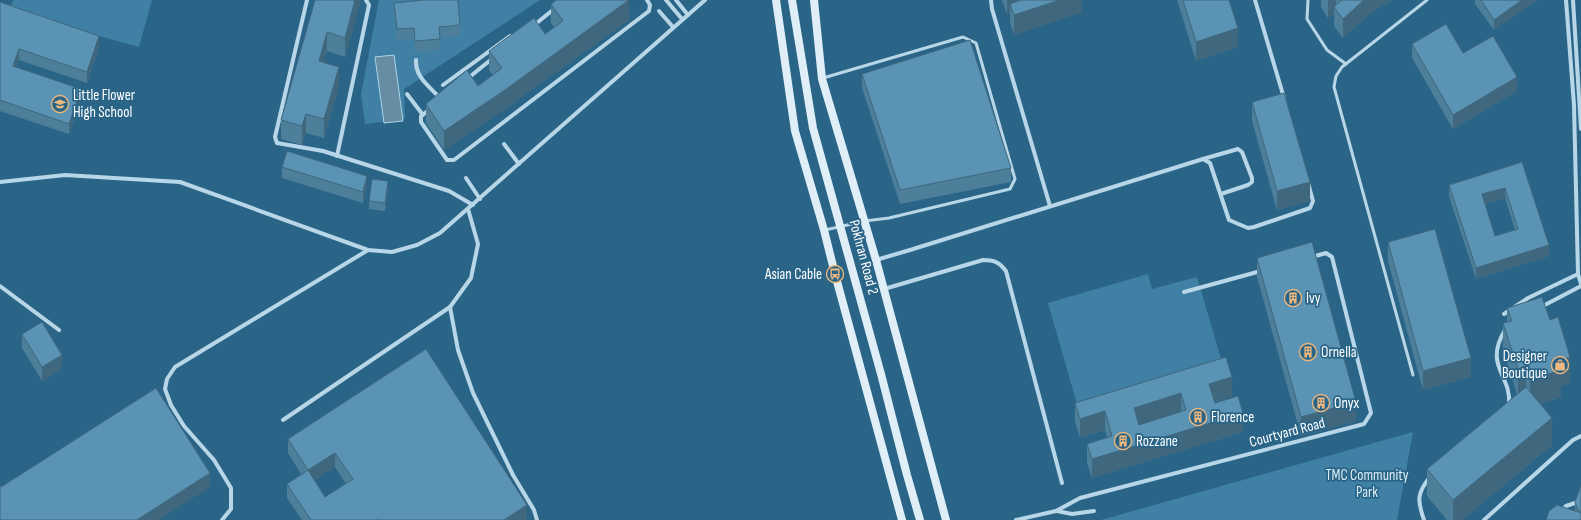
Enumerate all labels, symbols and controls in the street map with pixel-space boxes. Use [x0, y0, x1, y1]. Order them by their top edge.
place label: Little Flower High School [73, 86, 136, 122]
school or university icon: Little Flower High School [50, 94, 70, 114]
street label: Pokhran Road 2 [844, 218, 883, 297]
bus stop icon: Asian Cable [825, 264, 845, 284]
place label: Asian Cable [764, 265, 822, 284]
building icon: Ivy [1283, 288, 1303, 308]
place label: Ivy [1306, 289, 1321, 308]
building icon: Ornella [1298, 342, 1318, 362]
place label: Ornella [1321, 343, 1357, 362]
place label: Designer Boutique [1502, 347, 1548, 383]
shop icon: Designer Boutique [1550, 355, 1570, 375]
building icon: Onyx [1311, 393, 1331, 413]
place label: Onyx [1334, 394, 1360, 413]
building icon: Florence [1188, 407, 1208, 427]
place label: Florence [1211, 408, 1254, 427]
street label: Courtyard Road [1247, 413, 1327, 452]
building icon: Rozzane [1113, 431, 1133, 451]
place label: Rozzane [1136, 432, 1178, 451]
park label: TMC Community Park [1325, 466, 1409, 502]

